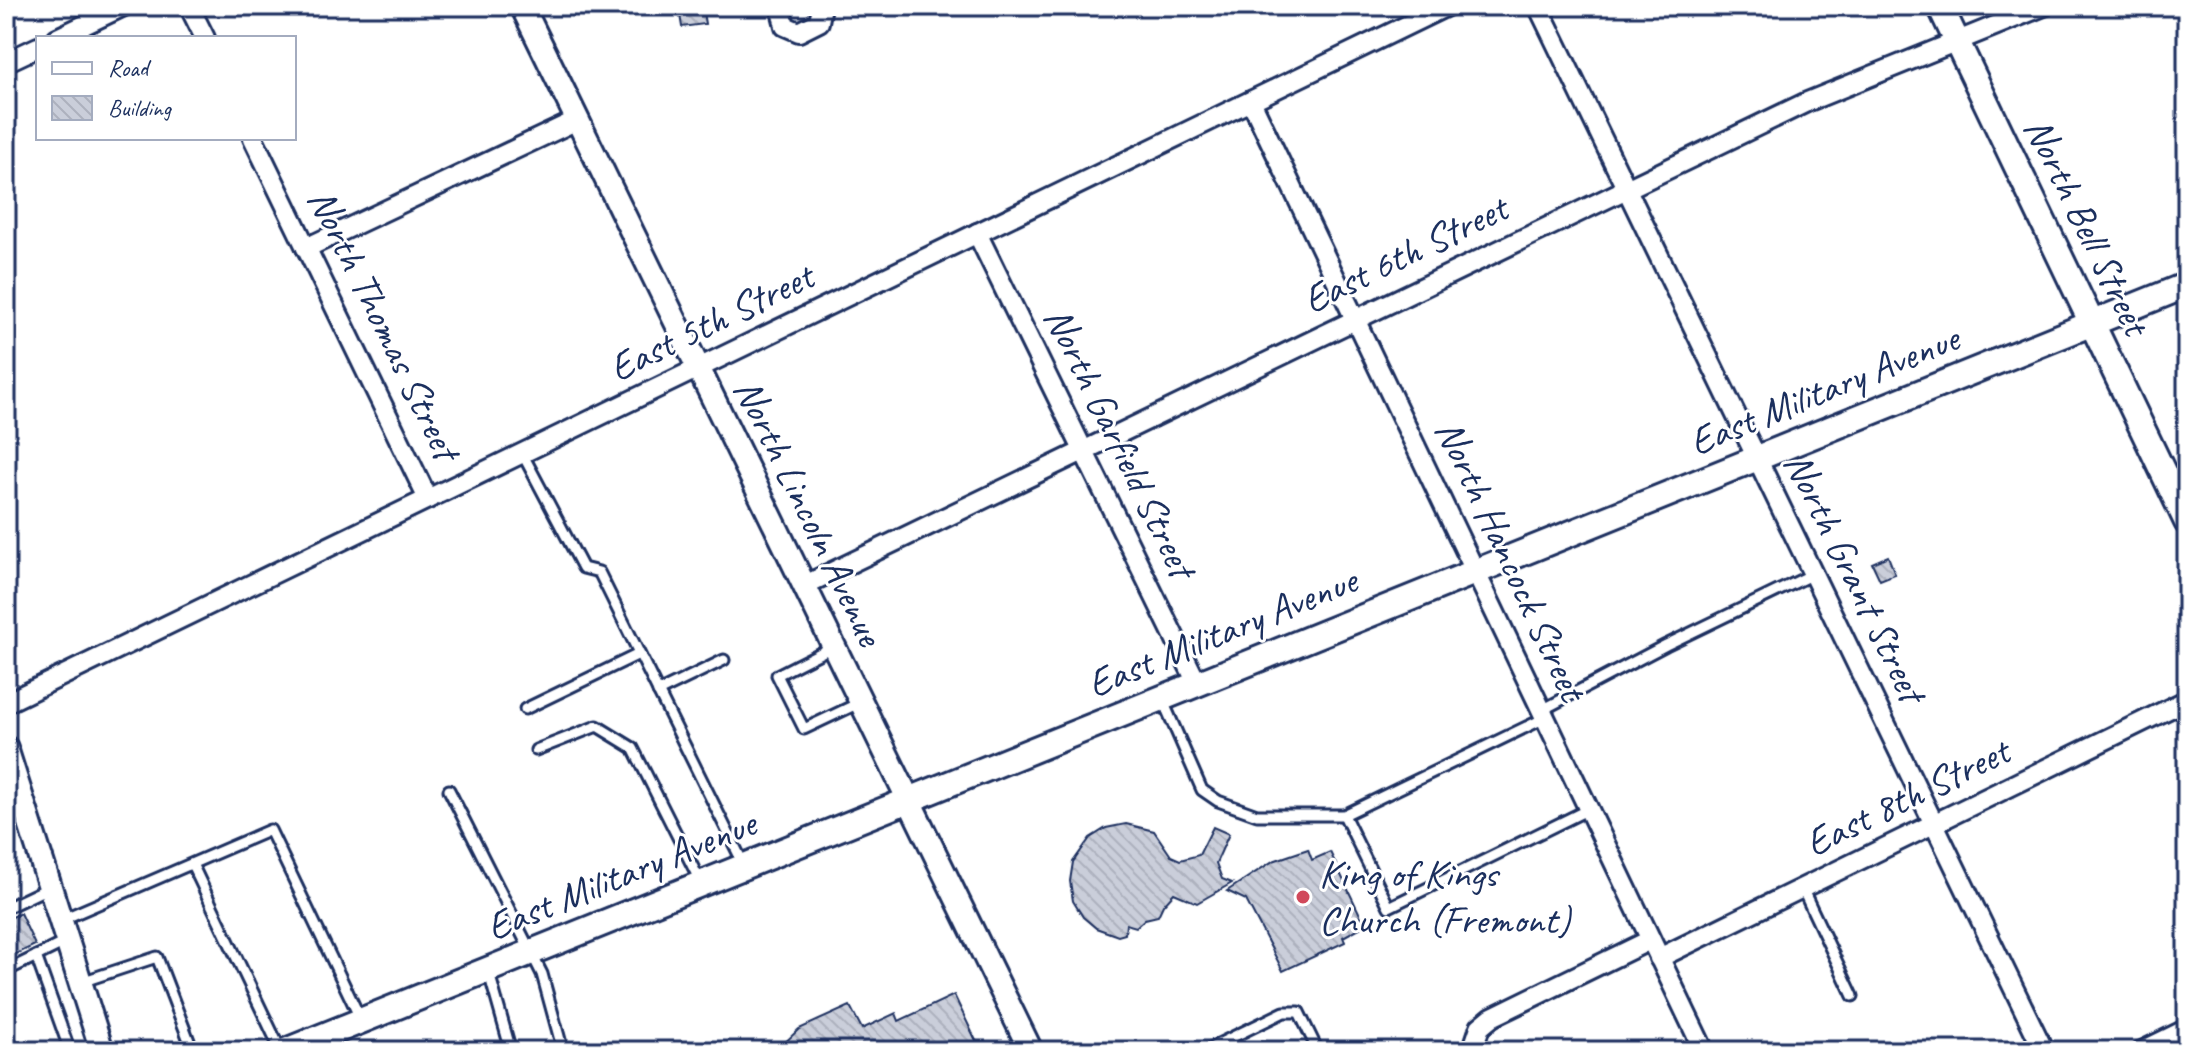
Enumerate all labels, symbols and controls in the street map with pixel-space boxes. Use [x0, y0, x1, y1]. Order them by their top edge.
legend [36, 36, 296, 140]
text: Road [108, 53, 152, 83]
text: Building [108, 93, 173, 123]
street label: North Bell Street [2013, 109, 2163, 346]
street label: North Thomas Street [297, 180, 474, 473]
street label: East 6th Street [1295, 182, 1518, 325]
street label: East 5th Street [601, 250, 824, 393]
street label: North Garfield Street [1033, 299, 1210, 591]
street label: East Military Avenue [1682, 312, 1969, 467]
street label: North Lincoln Avenue [723, 370, 897, 656]
street label: North Hancock Street [1424, 412, 1599, 712]
street label: North Grant Street [1773, 444, 1940, 715]
street label: East Military Avenue [1080, 554, 1367, 709]
street label: East 8th Street [1797, 725, 2020, 868]
street label: East Military Avenue [479, 797, 766, 952]
place label: King of Kings Church (Fremont) [1319, 849, 1572, 945]
marker: King of Kings Church (Fremont) [1294, 888, 1312, 906]

